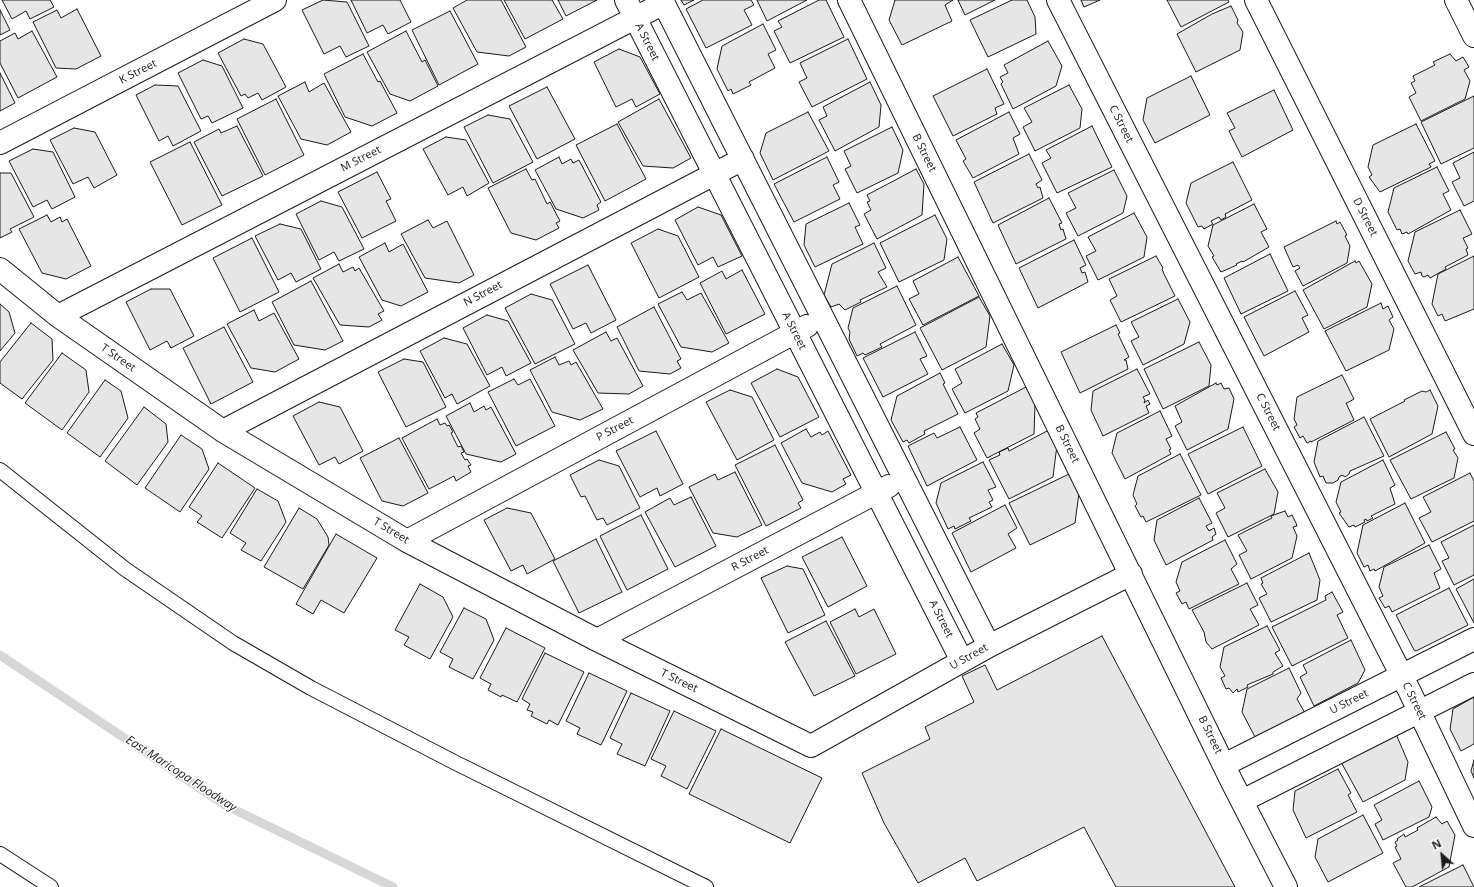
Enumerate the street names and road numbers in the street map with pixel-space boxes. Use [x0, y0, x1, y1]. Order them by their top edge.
street label: A Street [632, 21, 662, 63]
street label: K Street [117, 57, 159, 87]
street label: C Street [1106, 103, 1136, 145]
street label: B Street [909, 132, 939, 174]
street label: M Street [339, 143, 383, 175]
street label: D Street [1350, 195, 1380, 239]
street label: N Street [461, 278, 505, 310]
street label: A Street [779, 310, 809, 352]
street label: T Street [98, 341, 138, 375]
street label: C Street [1253, 391, 1283, 433]
street label: P Street [594, 414, 636, 444]
street label: B Street [1052, 423, 1082, 465]
street label: T Street [371, 515, 411, 547]
street label: R Street [729, 544, 771, 574]
street label: A Street [926, 598, 956, 640]
street label: U Street [948, 641, 990, 673]
street label: T Street [658, 666, 700, 696]
street label: C Street [1399, 680, 1429, 722]
street label: U Street [1327, 687, 1371, 717]
street label: B Street [1195, 714, 1225, 756]

